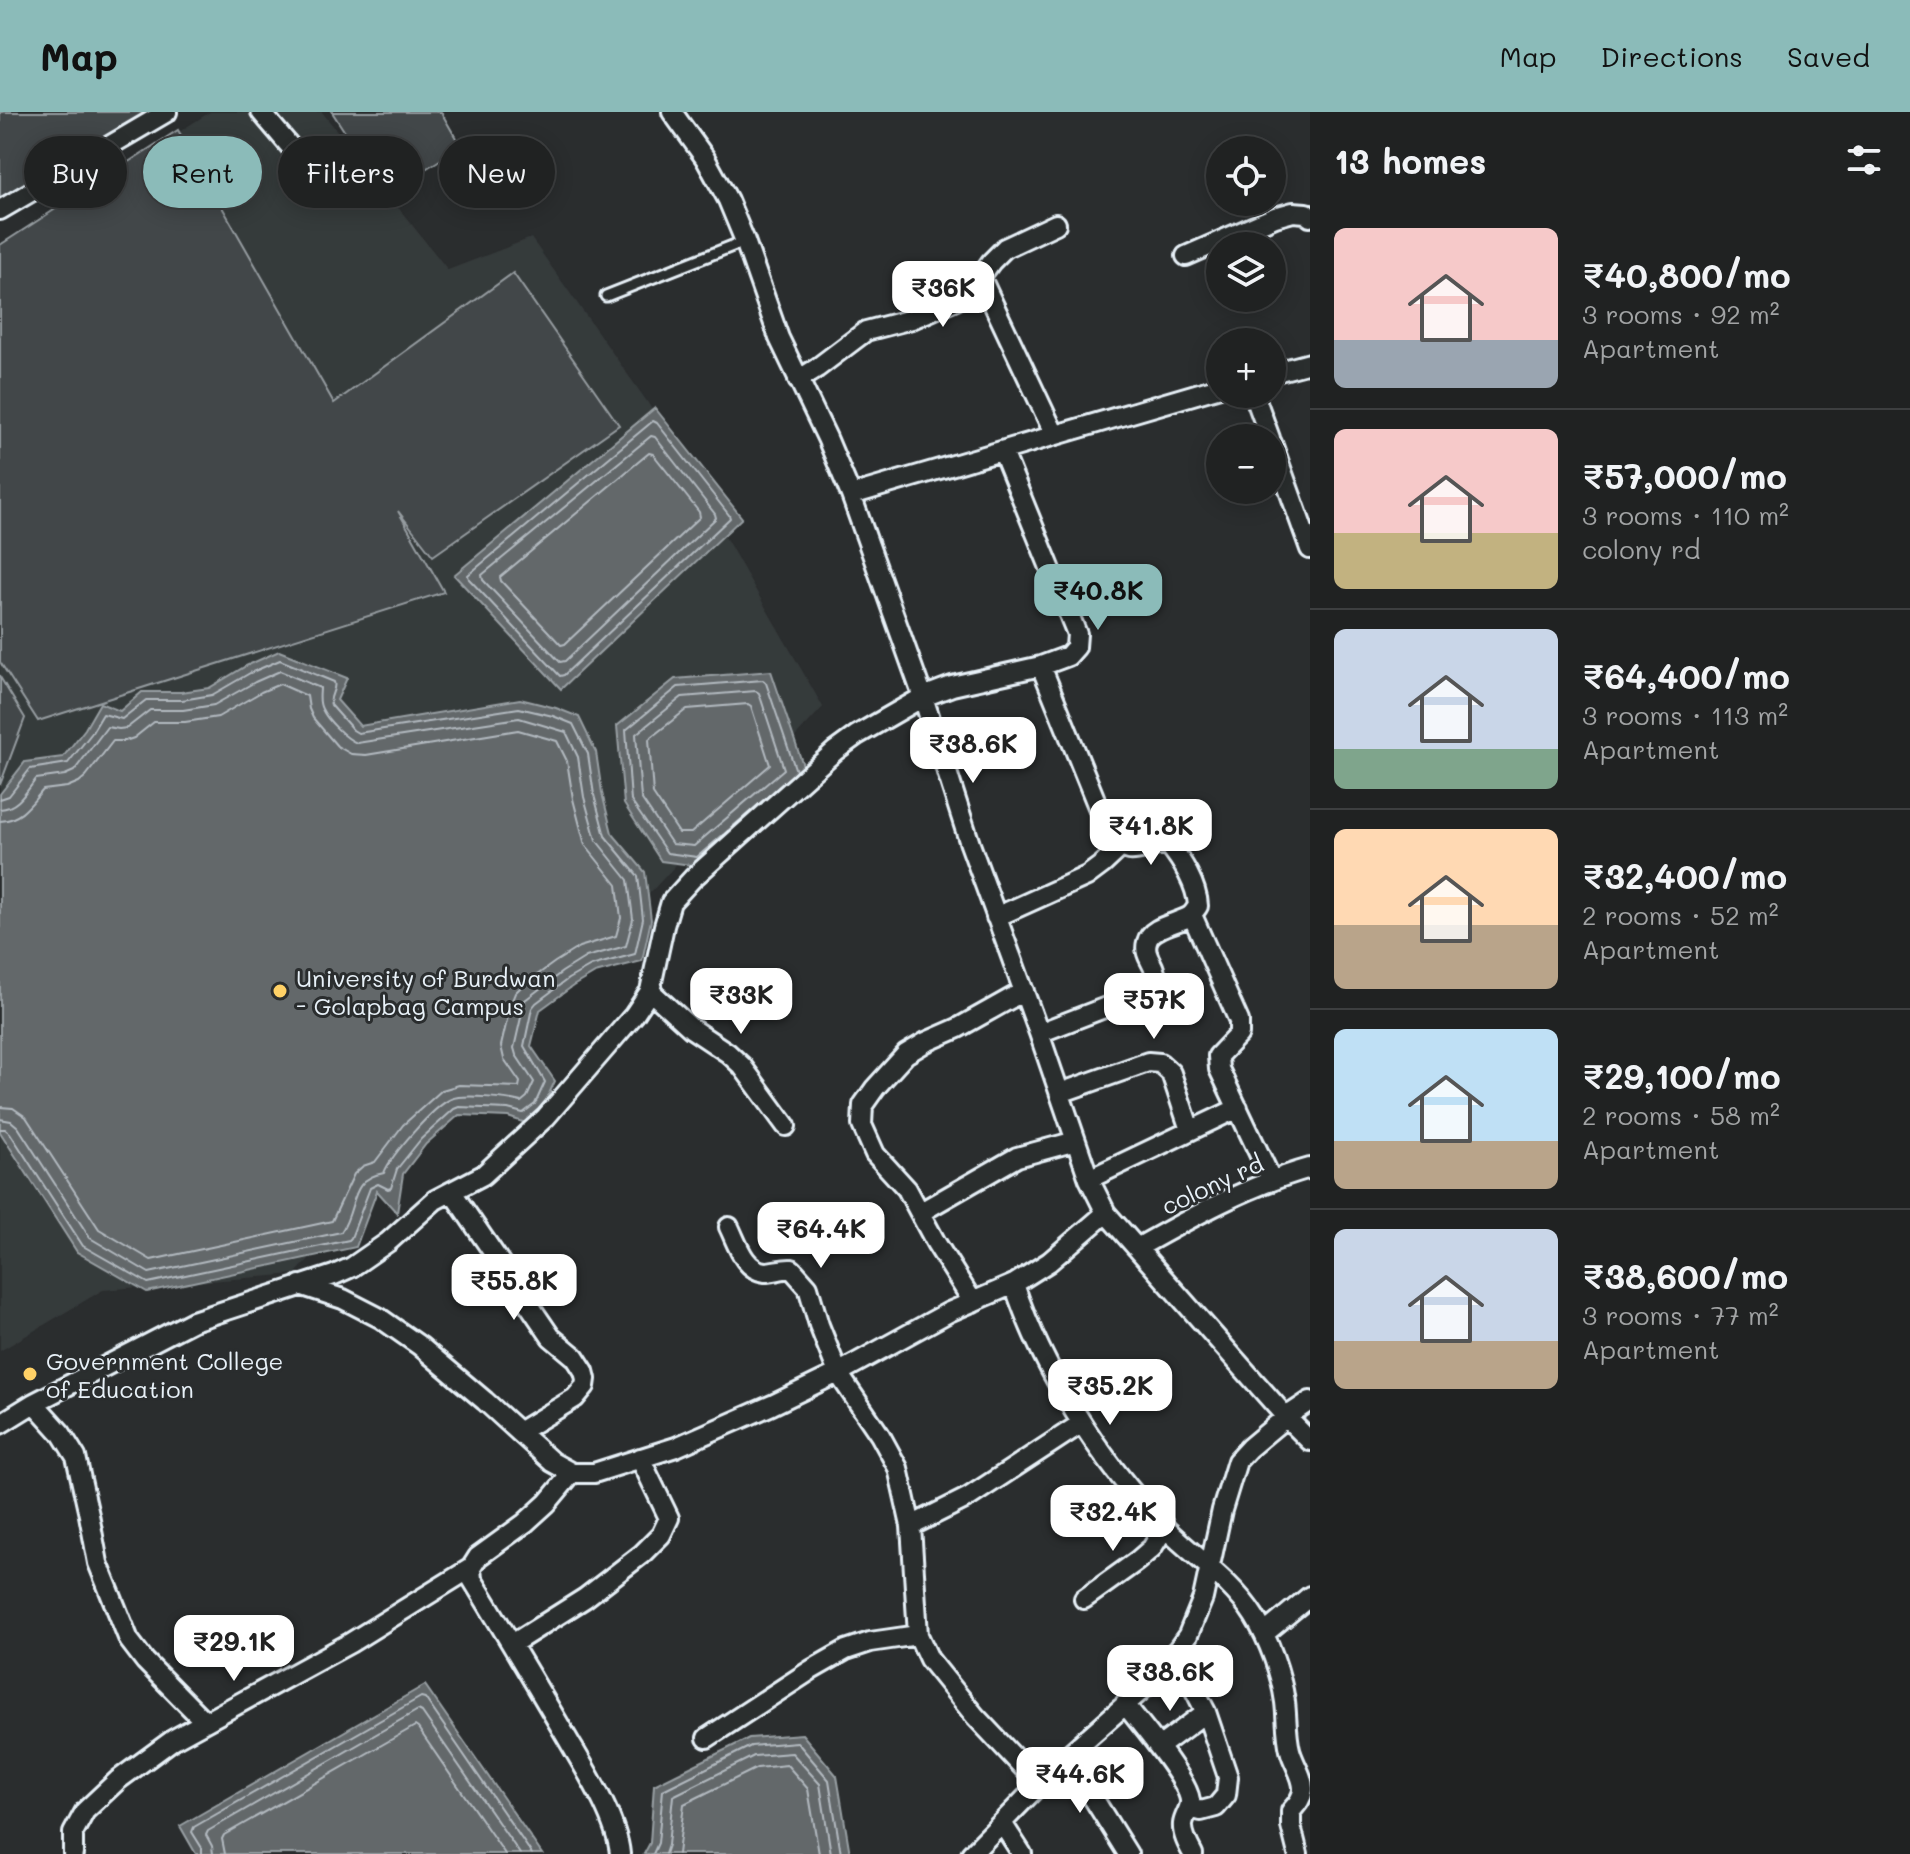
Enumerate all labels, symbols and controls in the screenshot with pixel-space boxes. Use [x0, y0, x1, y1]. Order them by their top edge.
text: Map [40, 31, 118, 81]
text: Map [1500, 38, 1557, 74]
text: Directions [1601, 38, 1743, 74]
text: Saved [1787, 38, 1870, 74]
chip: Buy [24, 136, 127, 208]
chip: Rent [143, 136, 262, 208]
chip: Filters [278, 136, 423, 208]
chip: New [439, 136, 555, 208]
map controls [1206, 136, 1286, 504]
button: locate [1206, 136, 1286, 216]
text: 13 homes [1334, 138, 1487, 183]
icon: filters [1842, 138, 1886, 182]
button: layers [1206, 232, 1286, 312]
text: ₹40,800/mo [1582, 252, 1791, 297]
icon: home [1398, 260, 1494, 356]
pin: ₹36K [896, 261, 990, 329]
text: ₹36K [910, 270, 976, 304]
text: 3 rooms · 92 m² [1582, 297, 1780, 331]
button: + [1206, 328, 1286, 408]
text: Apartment [1582, 331, 1719, 365]
button: − [1206, 424, 1286, 504]
text: ₹57,000/mo [1582, 453, 1787, 498]
icon: home [1398, 461, 1494, 557]
text: 3 rooms · 110 m² [1582, 498, 1789, 532]
text: colony rd [1582, 532, 1700, 566]
pin: ₹40.8K [1033, 564, 1163, 632]
text: ₹40.8K [1052, 573, 1144, 607]
text: ₹64,400/mo [1582, 653, 1790, 698]
icon: home [1398, 661, 1494, 757]
text: 3 rooms · 113 m² [1582, 698, 1788, 732]
pin: ₹38.6K [908, 717, 1038, 785]
text: ₹38.6K [928, 726, 1018, 760]
text: Apartment [1582, 732, 1719, 766]
pin: ₹41.8K [1086, 799, 1216, 867]
text: ₹41.8K [1108, 808, 1194, 842]
text: ₹32,400/mo [1582, 853, 1787, 898]
icon: home [1398, 861, 1494, 957]
text: 2 rooms · 52 m² [1582, 898, 1779, 932]
text: Apartment [1582, 932, 1719, 966]
place label: University of Burdwan - Golapbag Campus [296, 962, 555, 1021]
pin: ₹33K [694, 968, 788, 1036]
pin: ₹57K [1107, 973, 1201, 1041]
text: ₹33K [708, 977, 774, 1011]
marker: University of Burdwan - Golapbag Campus [271, 982, 289, 1000]
text: ₹57K [1122, 982, 1186, 1016]
text: ₹29,100/mo [1582, 1053, 1781, 1098]
icon: home [1398, 1061, 1494, 1157]
text: 2 rooms · 58 m² [1582, 1098, 1780, 1132]
text: Apartment [1582, 1132, 1719, 1166]
street label: colony rd [1156, 1147, 1268, 1221]
pin: ₹64.4K [756, 1202, 886, 1270]
text: ₹64.4K [775, 1211, 867, 1245]
text: ₹38,600/mo [1582, 1253, 1788, 1298]
pin: ₹55.8K [449, 1254, 579, 1322]
icon: home [1398, 1261, 1494, 1357]
text: ₹55.8K [470, 1263, 558, 1297]
text: 3 rooms · 77 m² [1582, 1298, 1779, 1332]
text: Apartment [1582, 1332, 1719, 1366]
place label: Government College of Education [46, 1345, 283, 1404]
pin: ₹35.2K [1045, 1359, 1175, 1427]
marker: Government College of Education [21, 1365, 39, 1383]
text: ₹35.2K [1066, 1368, 1154, 1402]
pin: ₹32.4K [1048, 1485, 1178, 1553]
text: ₹32.4K [1069, 1494, 1157, 1528]
pin: ₹29.1K [169, 1615, 299, 1683]
text: ₹29.1K [192, 1624, 276, 1658]
pin: ₹38.6K [1105, 1645, 1235, 1713]
text: ₹38.6K [1125, 1654, 1215, 1688]
pin: ₹44.6K [1015, 1747, 1145, 1815]
text: ₹44.6K [1034, 1756, 1126, 1790]

